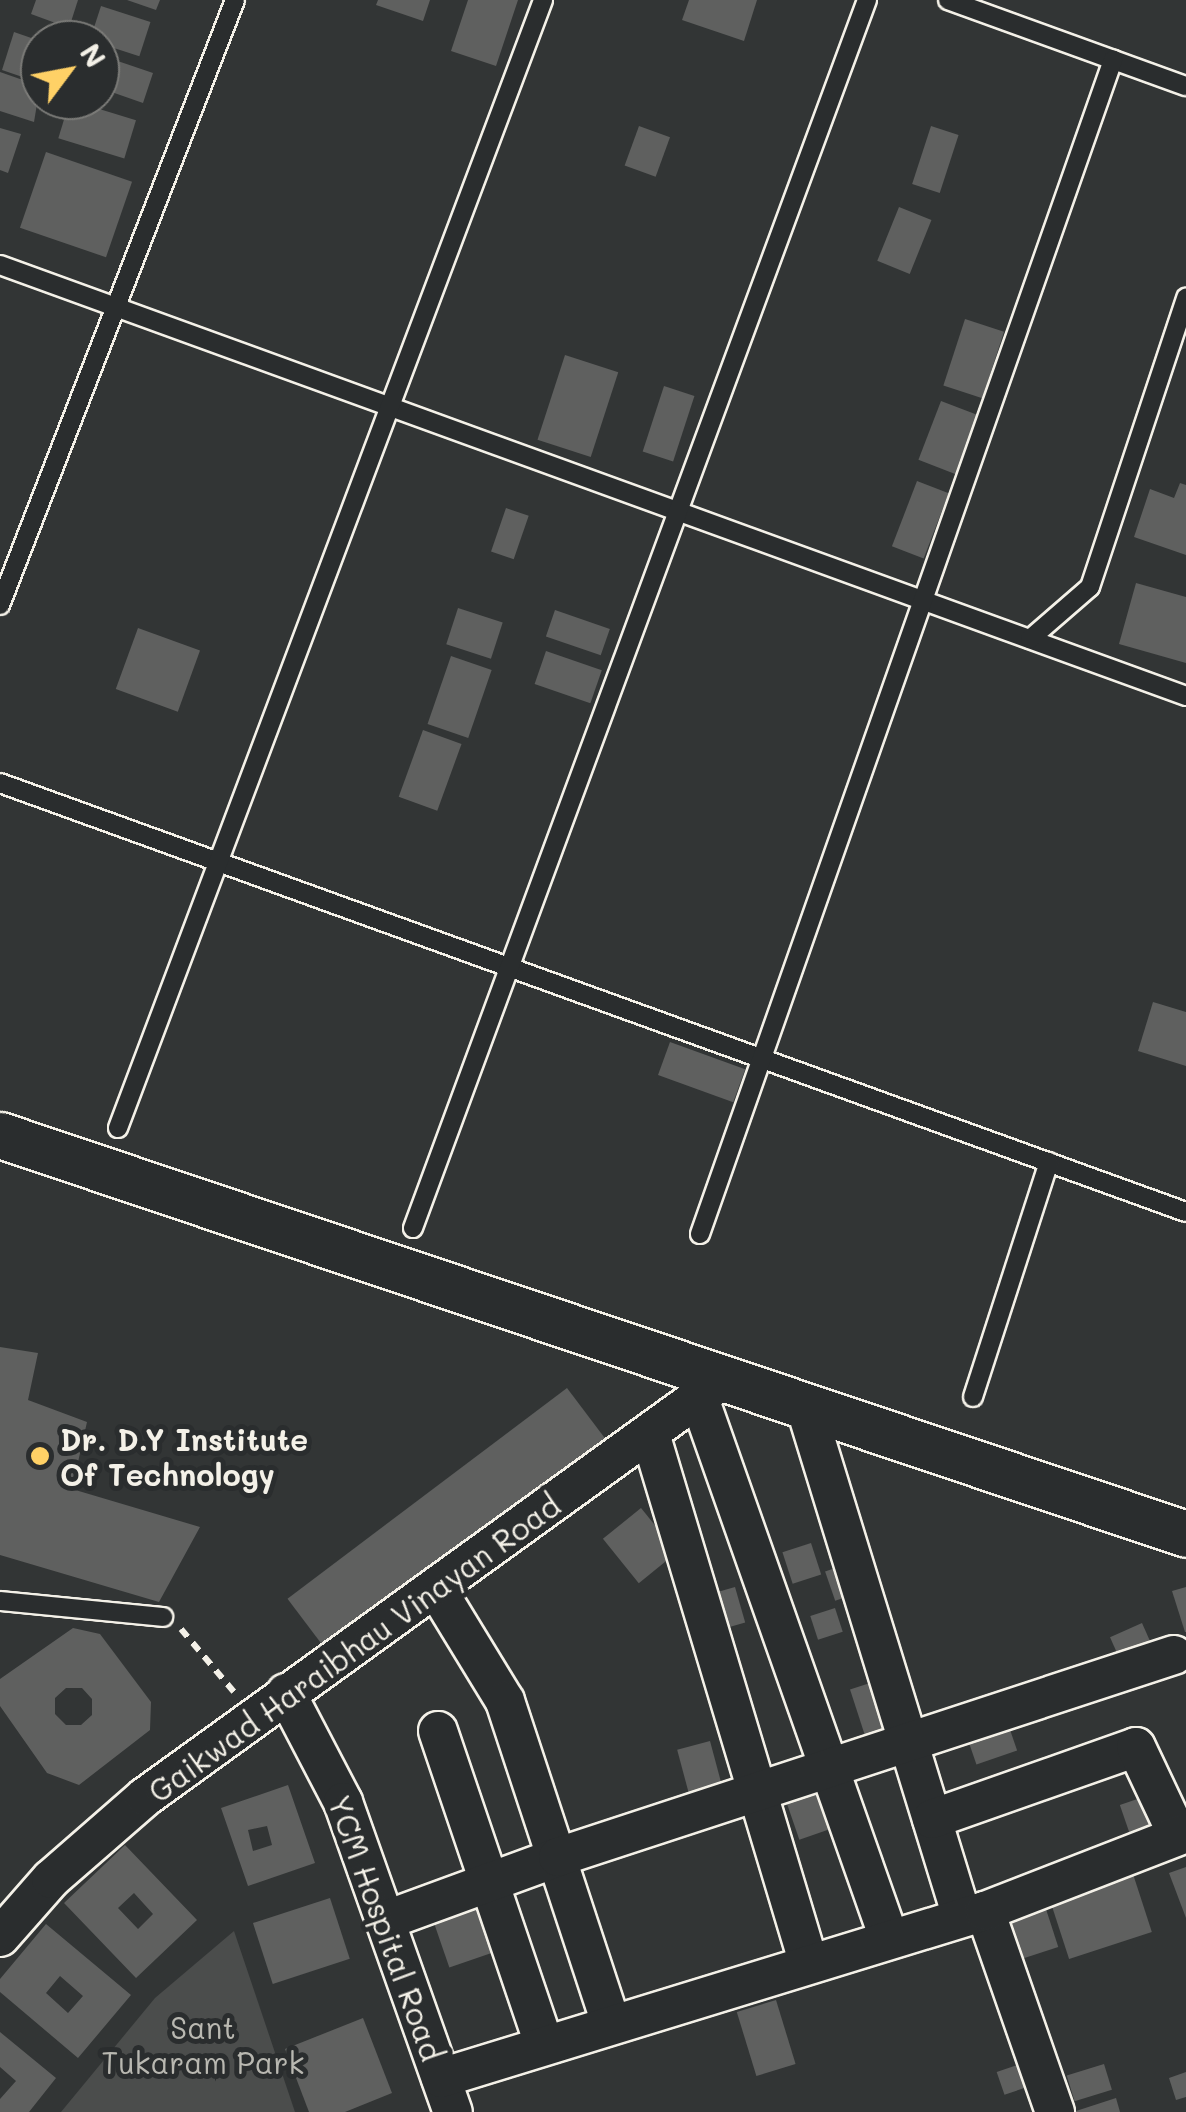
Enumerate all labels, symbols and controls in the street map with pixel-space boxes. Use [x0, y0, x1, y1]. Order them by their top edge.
north arrow [20, 20, 120, 120]
text: N [73, 37, 115, 74]
place label: Dr. D.Y Institute Of Technology [60, 1421, 308, 1492]
marker: Dr. D.Y Institute Of Technology [29, 1445, 51, 1467]
street label: Gaikwad Haraibhau Vinayan Road [141, 1487, 567, 1809]
street label: YCM Hospital Road [321, 1790, 451, 2066]
park label: Sant Tukaram Park [101, 2009, 305, 2080]

